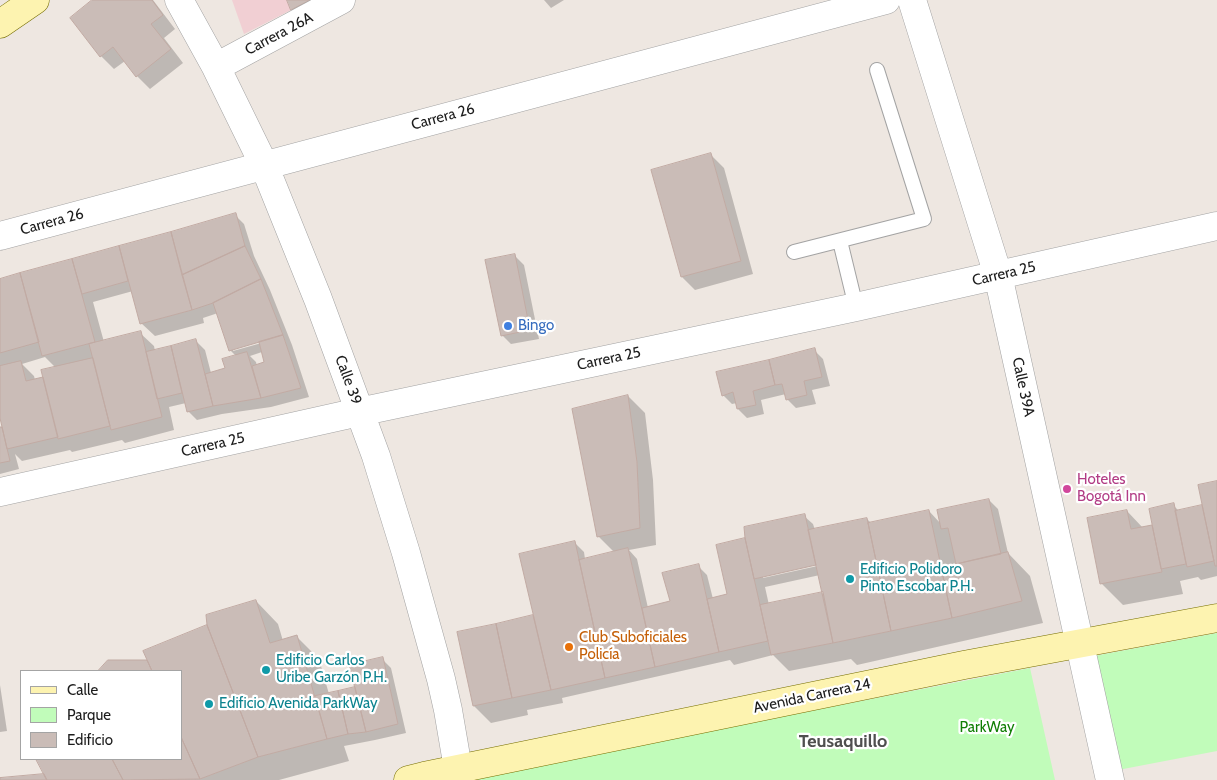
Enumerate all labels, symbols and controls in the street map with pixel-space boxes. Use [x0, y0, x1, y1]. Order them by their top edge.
street label: Carrera 26A [242, 9, 316, 59]
street label: Carrera 26 [409, 100, 477, 134]
street label: Carrera 26 [18, 205, 86, 239]
street label: Carrera 25 [971, 258, 1037, 290]
place label: Bingo [518, 317, 554, 335]
marker: Bingo [502, 320, 514, 332]
street label: Carrera 25 [576, 343, 642, 375]
street label: Calle 39 [331, 353, 365, 407]
street label: Calle 39A [1008, 356, 1038, 418]
street label: Carrera 25 [180, 429, 246, 461]
place label: Hoteles Bogotá Inn [1077, 471, 1146, 506]
marker: Hoteles Bogotá Inn [1061, 483, 1073, 495]
place label: Edificio Polidoro Pinto Escobar P.H. [860, 561, 974, 596]
marker: Edificio Polidoro Pinto Escobar P.H. [844, 573, 856, 585]
place label: Club Suboficiales Policía [579, 629, 687, 664]
marker: Club Suboficiales Policía [563, 641, 575, 653]
place label: Edificio Carlos Uribe Garzón P.H. [276, 652, 387, 687]
marker: Edificio Carlos Uribe Garzón P.H. [260, 664, 272, 676]
legend [20, 670, 182, 760]
street label: Avenida Carrera 24 [752, 675, 872, 717]
text: Calle [67, 681, 98, 699]
place label: Edificio Avenida ParkWay [219, 695, 377, 713]
marker: Edificio Avenida ParkWay [203, 698, 215, 710]
text: Parque [67, 706, 111, 724]
park label: ParkWay [959, 719, 1015, 737]
text: Edificio [67, 731, 113, 749]
district label: Teusaquillo [799, 731, 887, 753]

